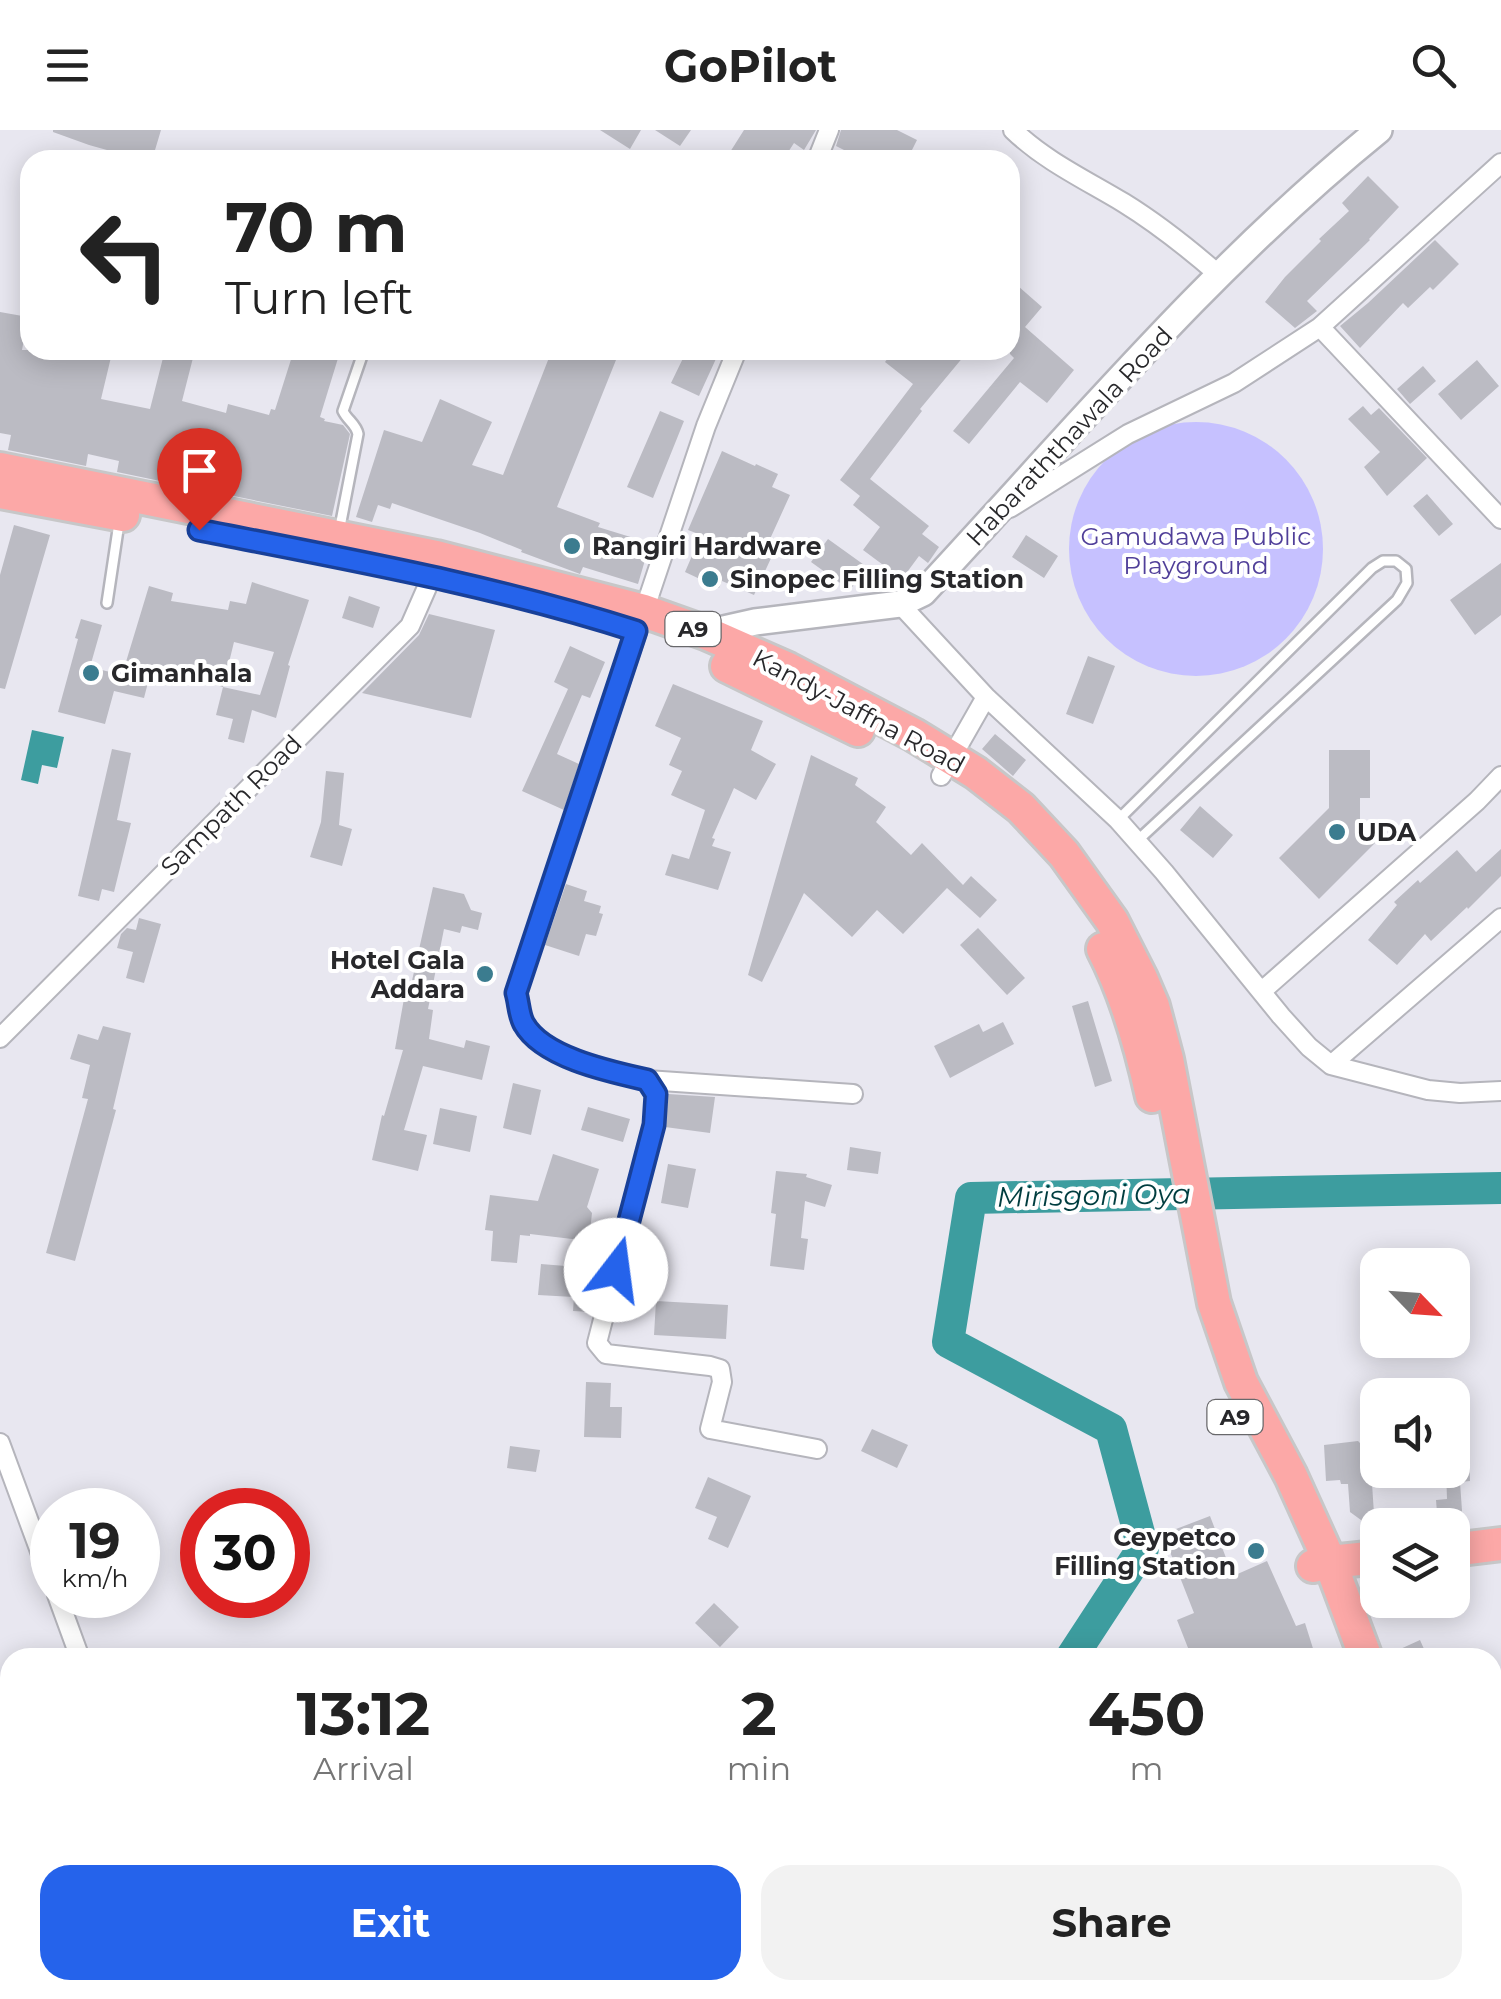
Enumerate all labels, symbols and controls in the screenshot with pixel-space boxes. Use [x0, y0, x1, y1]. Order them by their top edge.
icon: menu [40, 38, 95, 93]
text: GoPilot [664, 38, 837, 93]
icon: search [1406, 38, 1461, 93]
text: 70 m [225, 184, 408, 270]
icon: left [60, 190, 190, 320]
text: Turn left [225, 270, 413, 325]
street label: Habaraththawala Road [960, 320, 1178, 552]
pin [157, 428, 242, 531]
icon: arrive [172, 443, 227, 498]
park label: Gamudawa Public Playground [1081, 521, 1311, 580]
place label: Rangiri Hardware [592, 531, 821, 561]
marker: Rangiri Hardware [561, 535, 583, 557]
place label: Sinopec Filling Station [730, 564, 1024, 594]
marker: Sinopec Filling Station [699, 568, 721, 590]
road number: A9 [666, 612, 720, 646]
street label: Kandy-Jaffna Road [748, 642, 970, 780]
place label: Gimanhala [111, 658, 252, 688]
marker: Gimanhala [80, 662, 102, 684]
street label: Sampath Road [154, 728, 308, 882]
place label: UDA [1357, 817, 1417, 847]
marker: UDA [1326, 821, 1348, 843]
place label: Hotel Gala Addara [330, 945, 465, 1004]
marker: Hotel Gala Addara [474, 963, 496, 985]
water label: Mirisgoni Oya [997, 1176, 1191, 1214]
position arrow [564, 1218, 668, 1322]
north arrow [1360, 1248, 1470, 1358]
map controls [1360, 1248, 1470, 1618]
button: sound [1360, 1378, 1470, 1488]
road number: A9 [1208, 1400, 1262, 1434]
speed limit sign: 30 [180, 1488, 310, 1618]
button: layers [1360, 1508, 1470, 1618]
text: 19 [69, 1510, 121, 1571]
place label: Ceypetco Filling Station [1054, 1522, 1236, 1581]
marker: Ceypetco Filling Station [1245, 1540, 1267, 1562]
text: km/h [62, 1563, 128, 1593]
text: 13:12 [297, 1677, 430, 1750]
text: 2 [741, 1677, 777, 1750]
text: 450 [1088, 1677, 1205, 1750]
text: Arrival [313, 1749, 414, 1788]
text: min [727, 1749, 791, 1788]
text: m [1130, 1749, 1163, 1788]
button: Exit [40, 1865, 741, 1980]
button: Share [761, 1865, 1462, 1980]

